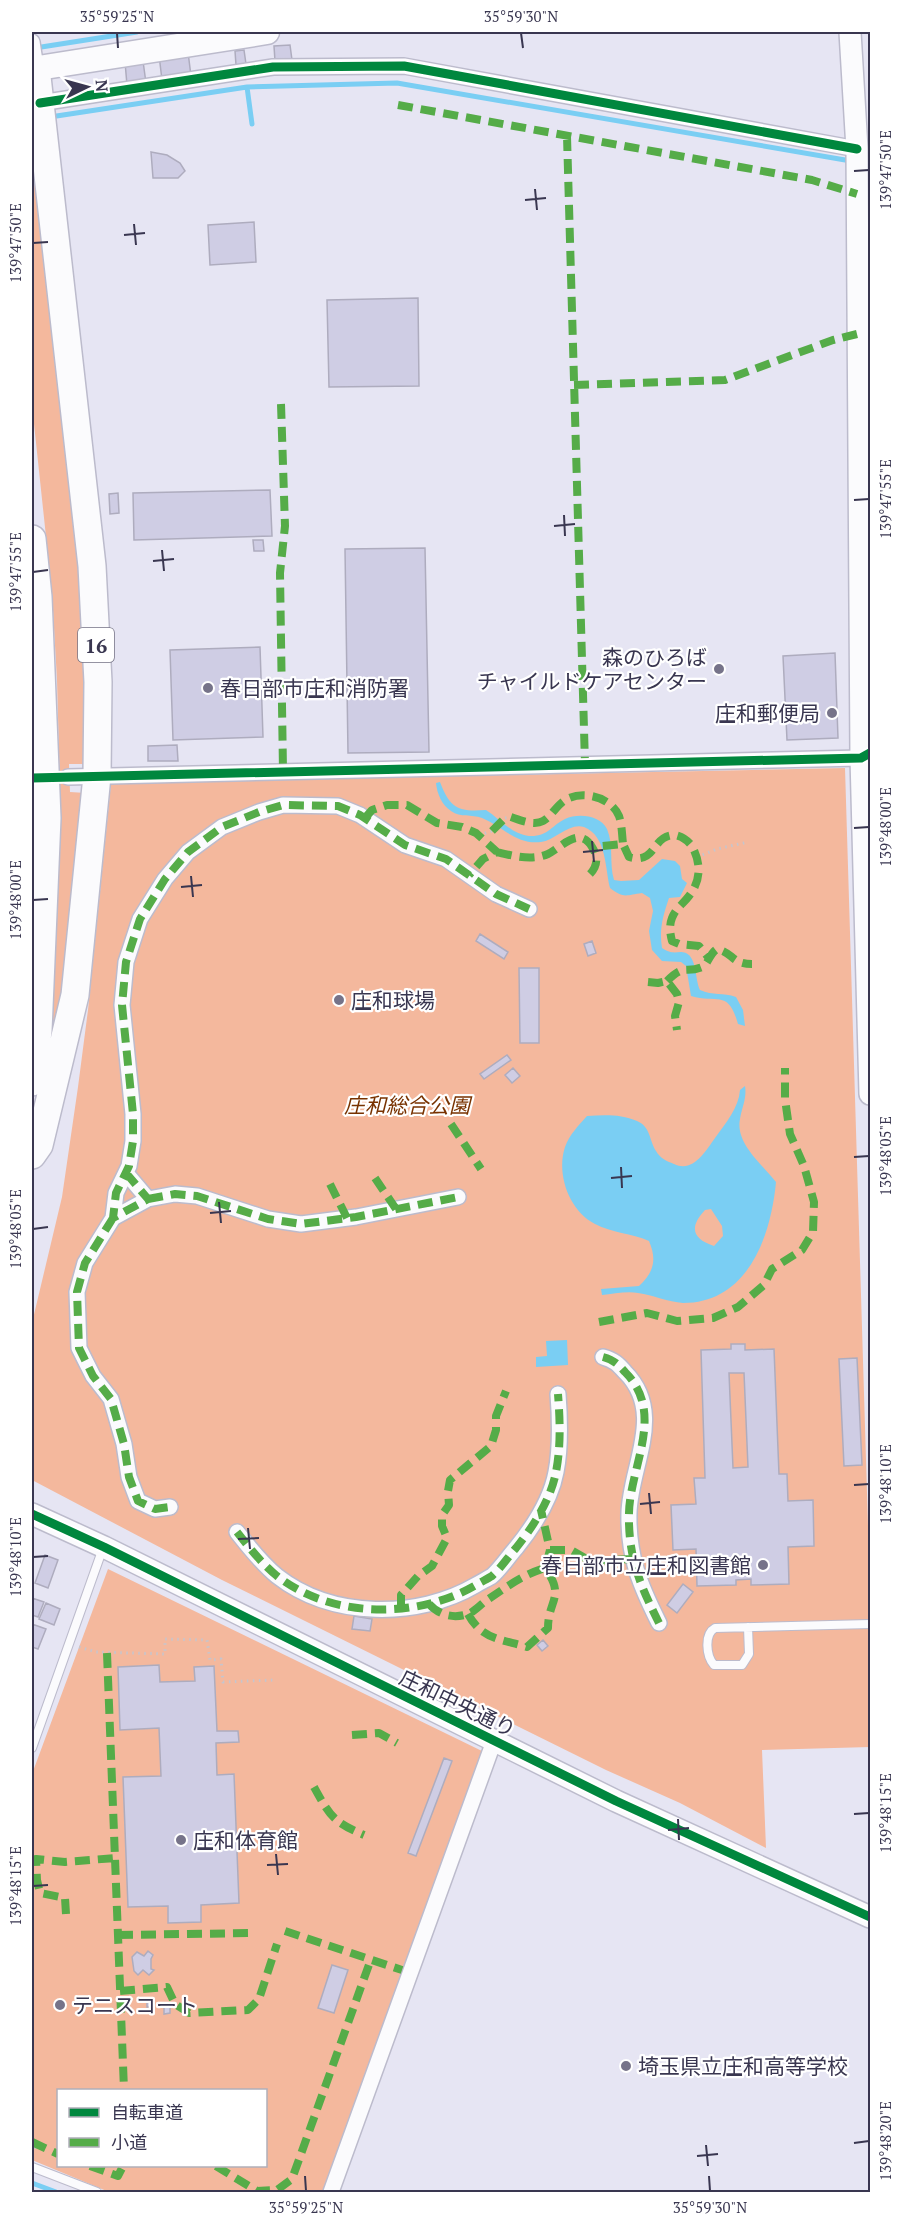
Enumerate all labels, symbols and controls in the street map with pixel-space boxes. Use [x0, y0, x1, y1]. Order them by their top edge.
text: 35°59'25"N [80, 6, 154, 26]
text: 35°59'30"N [484, 6, 558, 26]
north arrow [57, 57, 117, 117]
text: N [90, 79, 113, 93]
text: 139°47'50"E [875, 130, 895, 210]
text: 139°47'50"E [5, 203, 25, 283]
text: 139°47'55"E [875, 459, 895, 539]
text: 139°47'55"E [5, 532, 25, 612]
road number: 16 [78, 628, 114, 662]
place label: 森のひろば チャイルドケアセンター [477, 643, 707, 695]
marker: 森のひろば チャイルドケアセンター [712, 662, 726, 676]
place label: 春日部市庄和消防署 [220, 674, 409, 702]
marker: 春日部市庄和消防署 [201, 681, 215, 695]
place label: 庄和郵便局 [715, 699, 820, 727]
marker: 庄和郵便局 [825, 706, 839, 720]
text: 139°48'00"E [875, 787, 895, 867]
text: 139°48'00"E [5, 860, 25, 940]
place label: 庄和球場 [351, 986, 435, 1014]
marker: 庄和球場 [332, 993, 346, 1007]
park label: 庄和総合公園 [344, 1091, 473, 1119]
text: 139°48'05"E [875, 1116, 895, 1196]
text: 139°48'05"E [5, 1189, 25, 1269]
text: 139°48'10"E [875, 1444, 895, 1524]
text: 139°48'10"E [5, 1517, 25, 1597]
place label: 春日部市立庄和図書館 [541, 1551, 751, 1579]
marker: 春日部市立庄和図書館 [756, 1558, 770, 1572]
street label: 庄和中央通り [395, 1663, 521, 1743]
text: 139°48'15"E [875, 1773, 895, 1853]
place label: 庄和体育館 [193, 1826, 298, 1854]
marker: 庄和体育館 [174, 1833, 188, 1847]
text: 139°48'15"E [5, 1846, 25, 1926]
place label: テニスコート [72, 1991, 198, 2019]
marker: テニスコート [53, 1998, 67, 2012]
place label: 埼玉県立庄和高等学校 [638, 2052, 848, 2080]
marker: 埼玉県立庄和高等学校 [619, 2059, 633, 2073]
legend [57, 2089, 267, 2167]
text: 自転車道 [111, 2100, 183, 2124]
text: 139°48'20"E [875, 2101, 895, 2181]
text: 小道 [111, 2130, 147, 2154]
text: 35°59'25"N [269, 2197, 343, 2217]
text: 35°59'30"N [673, 2197, 747, 2217]

